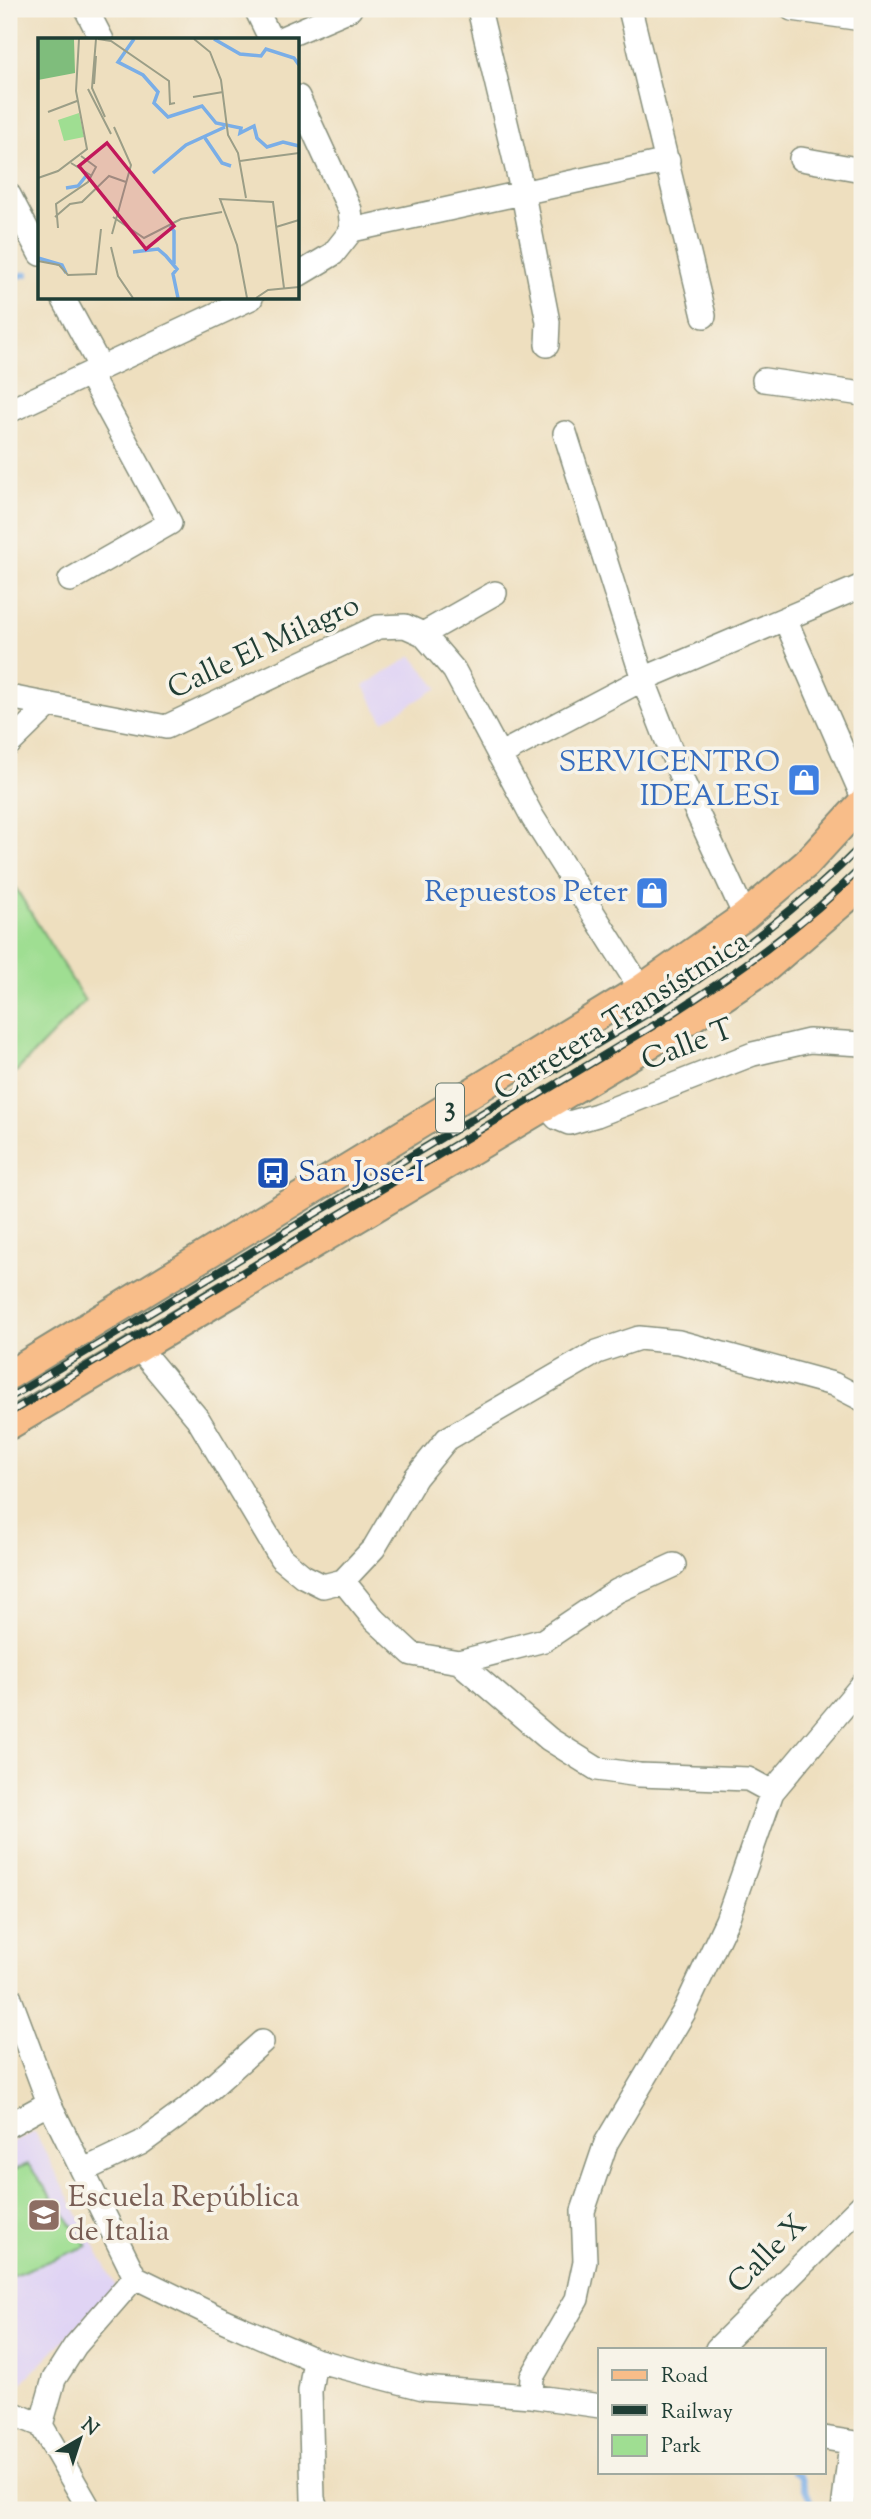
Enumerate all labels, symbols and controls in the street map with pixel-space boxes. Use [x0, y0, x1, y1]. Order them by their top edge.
inset map [38, 38, 299, 299]
street label: Calle El Milagro [161, 585, 367, 711]
place label: SERVICENTRO IDEALES1 [559, 742, 780, 819]
shop icon: SERVICENTRO IDEALES1 [785, 761, 823, 799]
place label: Repuestos Peter [424, 872, 628, 915]
shop icon: Repuestos Peter [633, 874, 671, 912]
street label: Carretera Transístmica [486, 921, 758, 1113]
street label: Calle T [636, 1009, 740, 1083]
road number: 3 [436, 1084, 464, 1132]
place label: San Jose-I [298, 1152, 425, 1195]
bus stop icon: San Jose-I [254, 1154, 292, 1192]
place label: Escuela República de Italia [68, 2177, 300, 2254]
school or university icon: Escuela República de Italia [25, 2196, 63, 2234]
street label: Calle X [719, 2206, 817, 2304]
legend [598, 2348, 826, 2474]
text: Road [661, 2362, 708, 2392]
text: Railway [661, 2398, 733, 2428]
north arrow [46, 2404, 116, 2474]
text: N [75, 2412, 104, 2443]
text: Park [661, 2432, 702, 2462]

